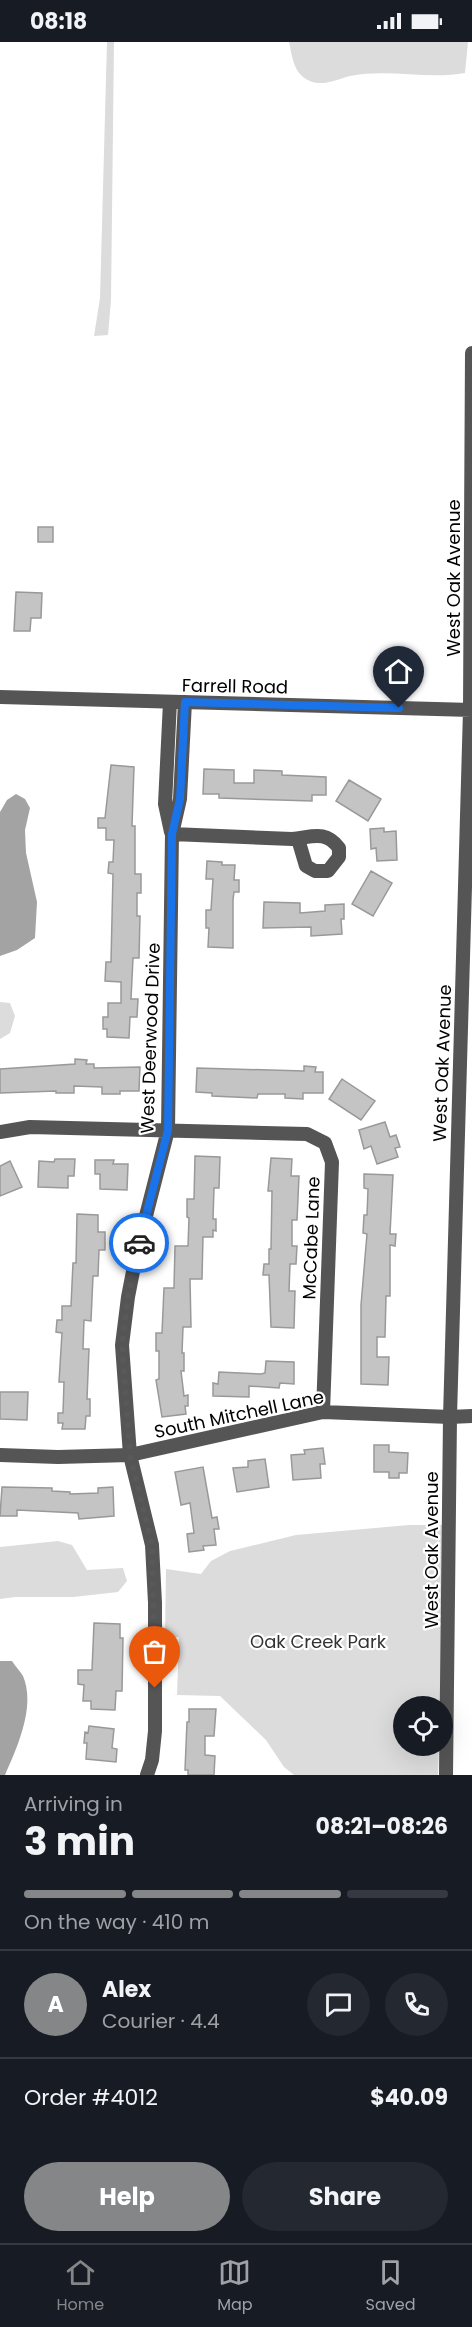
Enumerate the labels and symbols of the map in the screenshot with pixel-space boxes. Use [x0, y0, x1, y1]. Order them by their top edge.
street label: West Oak Avenue [441, 499, 466, 657]
pin [373, 646, 424, 708]
street label: Farrell Road [182, 673, 288, 699]
street label: West Deerwood Drive [134, 942, 166, 1134]
street label: West Oak Avenue [427, 984, 457, 1142]
street label: McCabe Lane [296, 1176, 326, 1300]
courier [109, 1213, 169, 1273]
street label: South Mitchell Lane [152, 1384, 326, 1444]
street label: West Oak Avenue [419, 1471, 444, 1629]
pin [129, 1626, 180, 1688]
park label: Oak Creek Park [250, 1629, 387, 1654]

